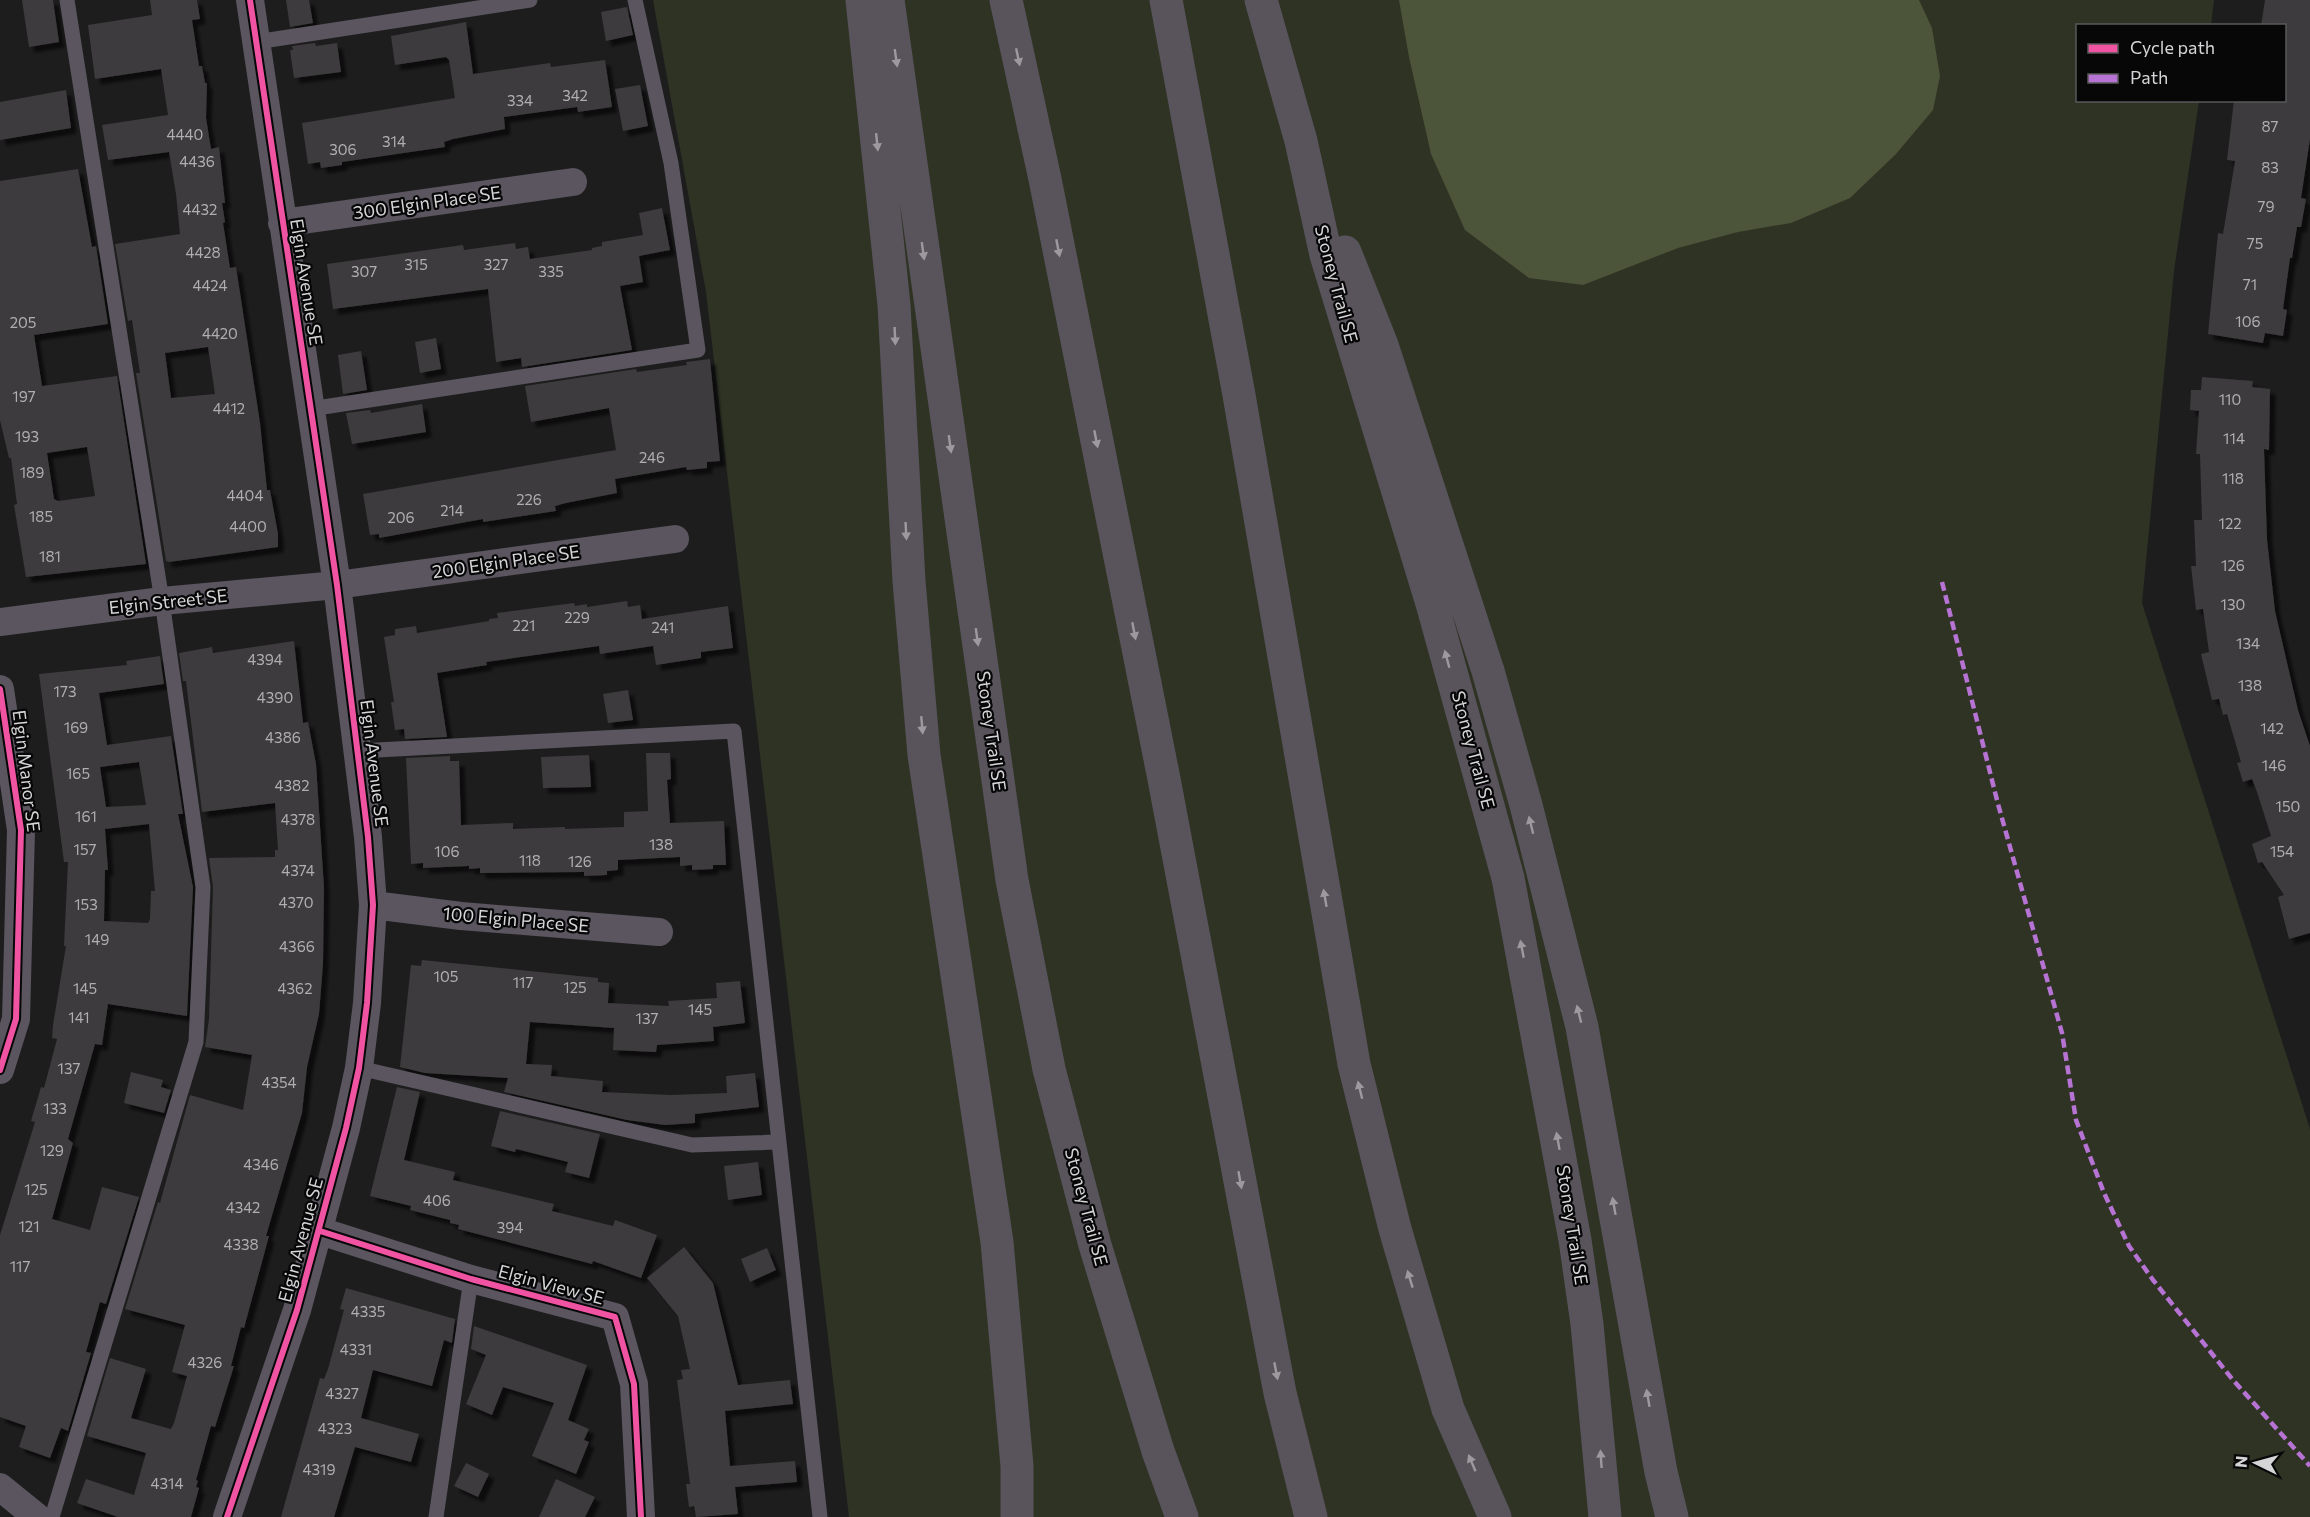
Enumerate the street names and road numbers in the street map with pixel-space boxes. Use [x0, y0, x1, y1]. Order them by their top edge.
street label: 300 Elgin Place SE [352, 181, 502, 223]
street label: Elgin Avenue SE [286, 217, 328, 347]
street label: Stoney Trail SE [1311, 222, 1363, 345]
street label: 200 Elgin Place SE [431, 540, 581, 582]
street label: Elgin Street SE [108, 584, 228, 618]
street label: Stoney Trail SE [973, 669, 1011, 792]
street label: Stoney Trail SE [1448, 688, 1500, 811]
street label: Elgin Avenue SE [356, 698, 394, 828]
street label: Elgin Manor SE [9, 709, 45, 833]
street label: 100 Elgin Place SE [442, 902, 590, 936]
street label: Stoney Trail SE [1061, 1145, 1113, 1268]
street label: Stoney Trail SE [1553, 1163, 1593, 1286]
street label: Elgin Avenue SE [273, 1175, 327, 1304]
street label: Elgin View SE [496, 1259, 607, 1309]

